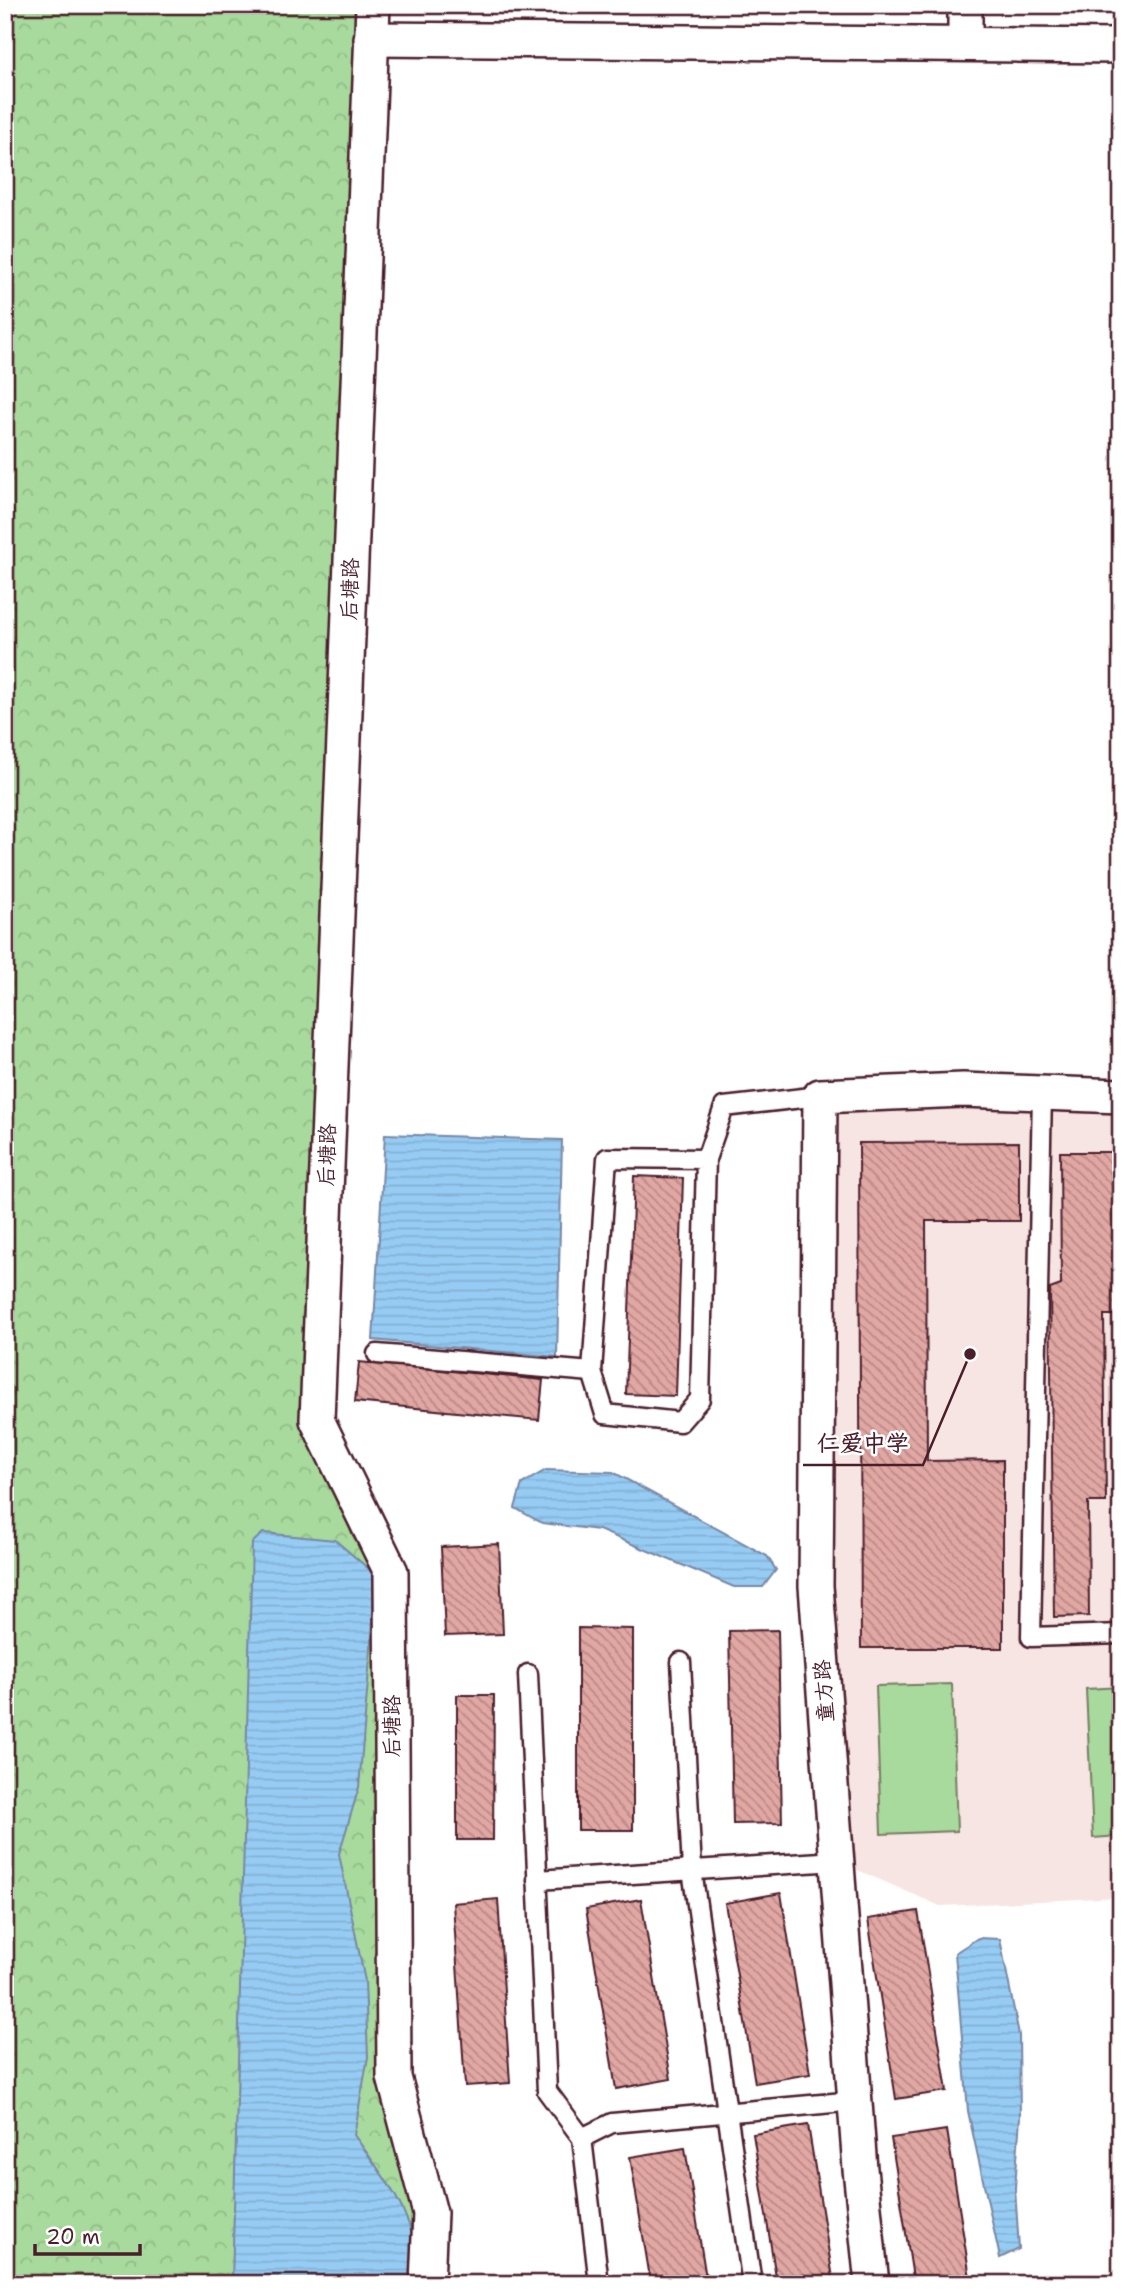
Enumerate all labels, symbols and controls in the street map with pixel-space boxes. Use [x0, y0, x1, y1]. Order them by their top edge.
street label: 后塘路 [335, 557, 365, 621]
street label: 后塘路 [312, 1123, 342, 1187]
callout: 仁爱中学 [803, 1421, 923, 1465]
text: 仁爱中学 [817, 1428, 909, 1458]
street label: 童方路 [808, 1659, 840, 1723]
street label: 后塘路 [378, 1695, 406, 1758]
scale bar [35, 2212, 140, 2256]
text: 20 m [46, 2223, 100, 2251]

